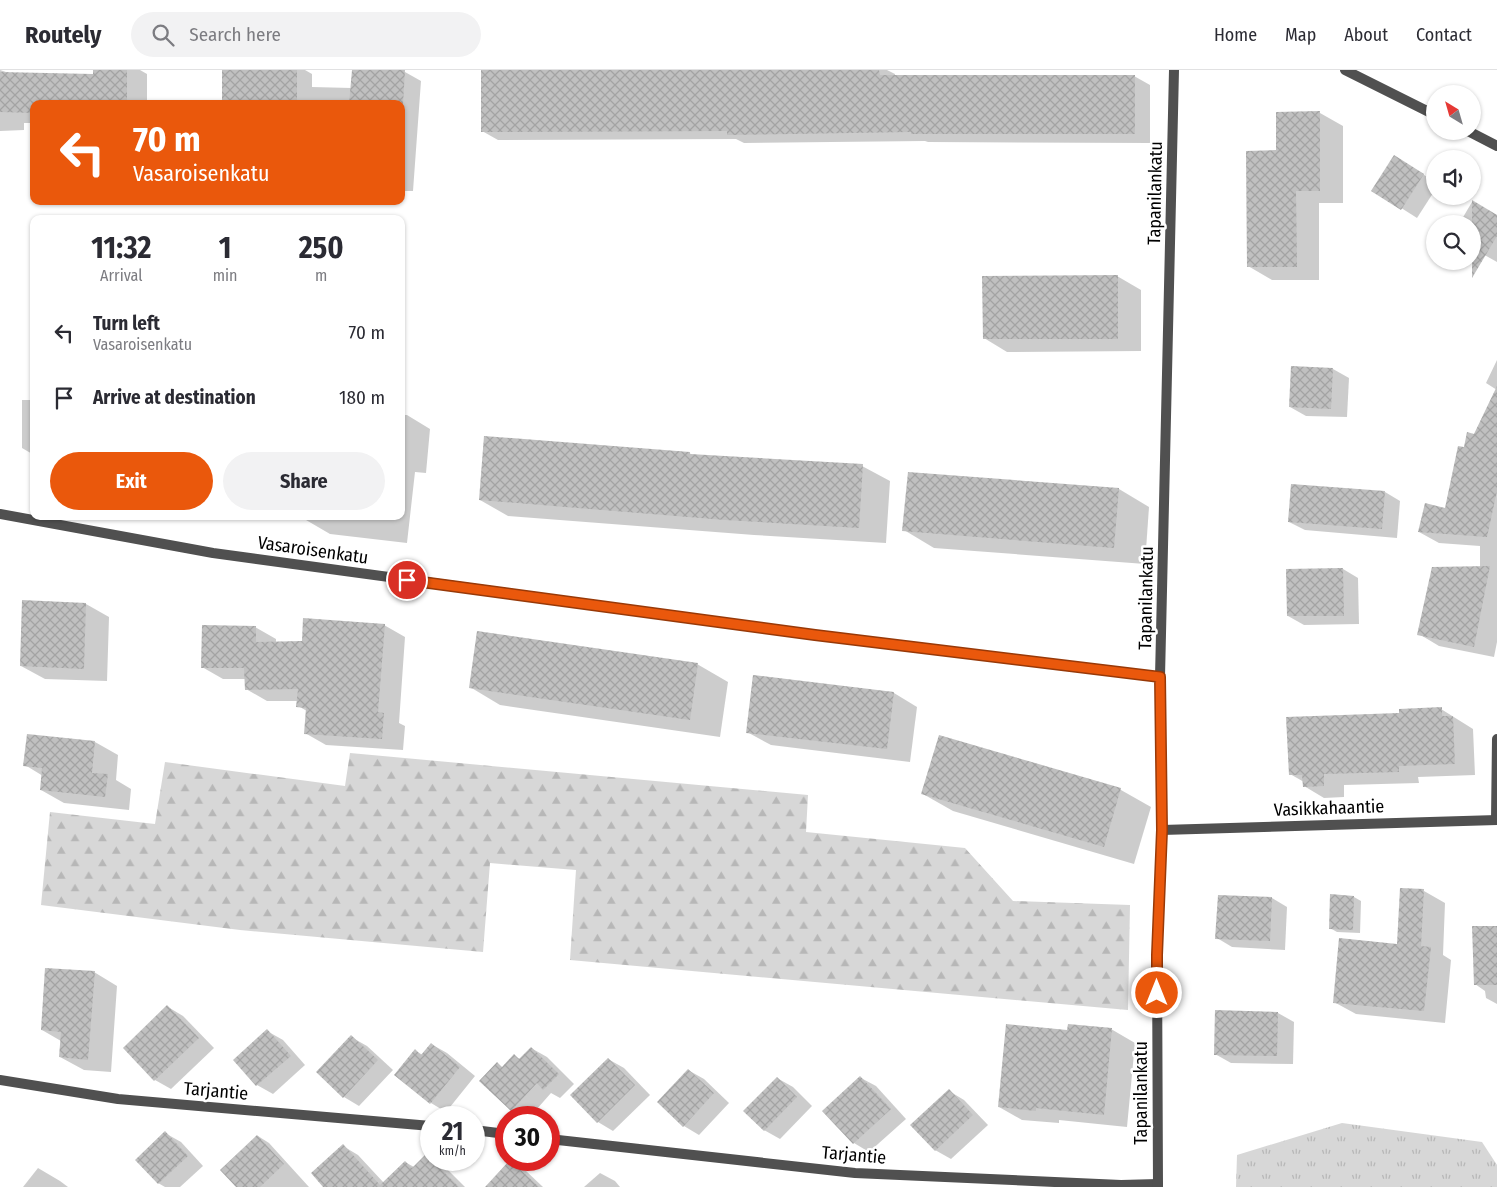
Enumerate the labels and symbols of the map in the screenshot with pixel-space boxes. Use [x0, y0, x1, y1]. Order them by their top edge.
north arrow [1426, 85, 1481, 140]
street label: Tapanilankatu [1143, 141, 1167, 245]
street label: Vasaroisenkatu [256, 531, 370, 569]
street label: Tapanilankatu [1134, 546, 1158, 650]
pin [386, 559, 428, 601]
street label: Vasikkahaantie [1273, 795, 1385, 821]
position arrow [1130, 966, 1182, 1018]
street label: Tapanilankatu [1130, 1041, 1152, 1145]
street label: Tarjantie [183, 1077, 249, 1105]
speed limit sign: 30 [495, 1106, 560, 1171]
street label: Tarjantie [821, 1141, 887, 1169]

